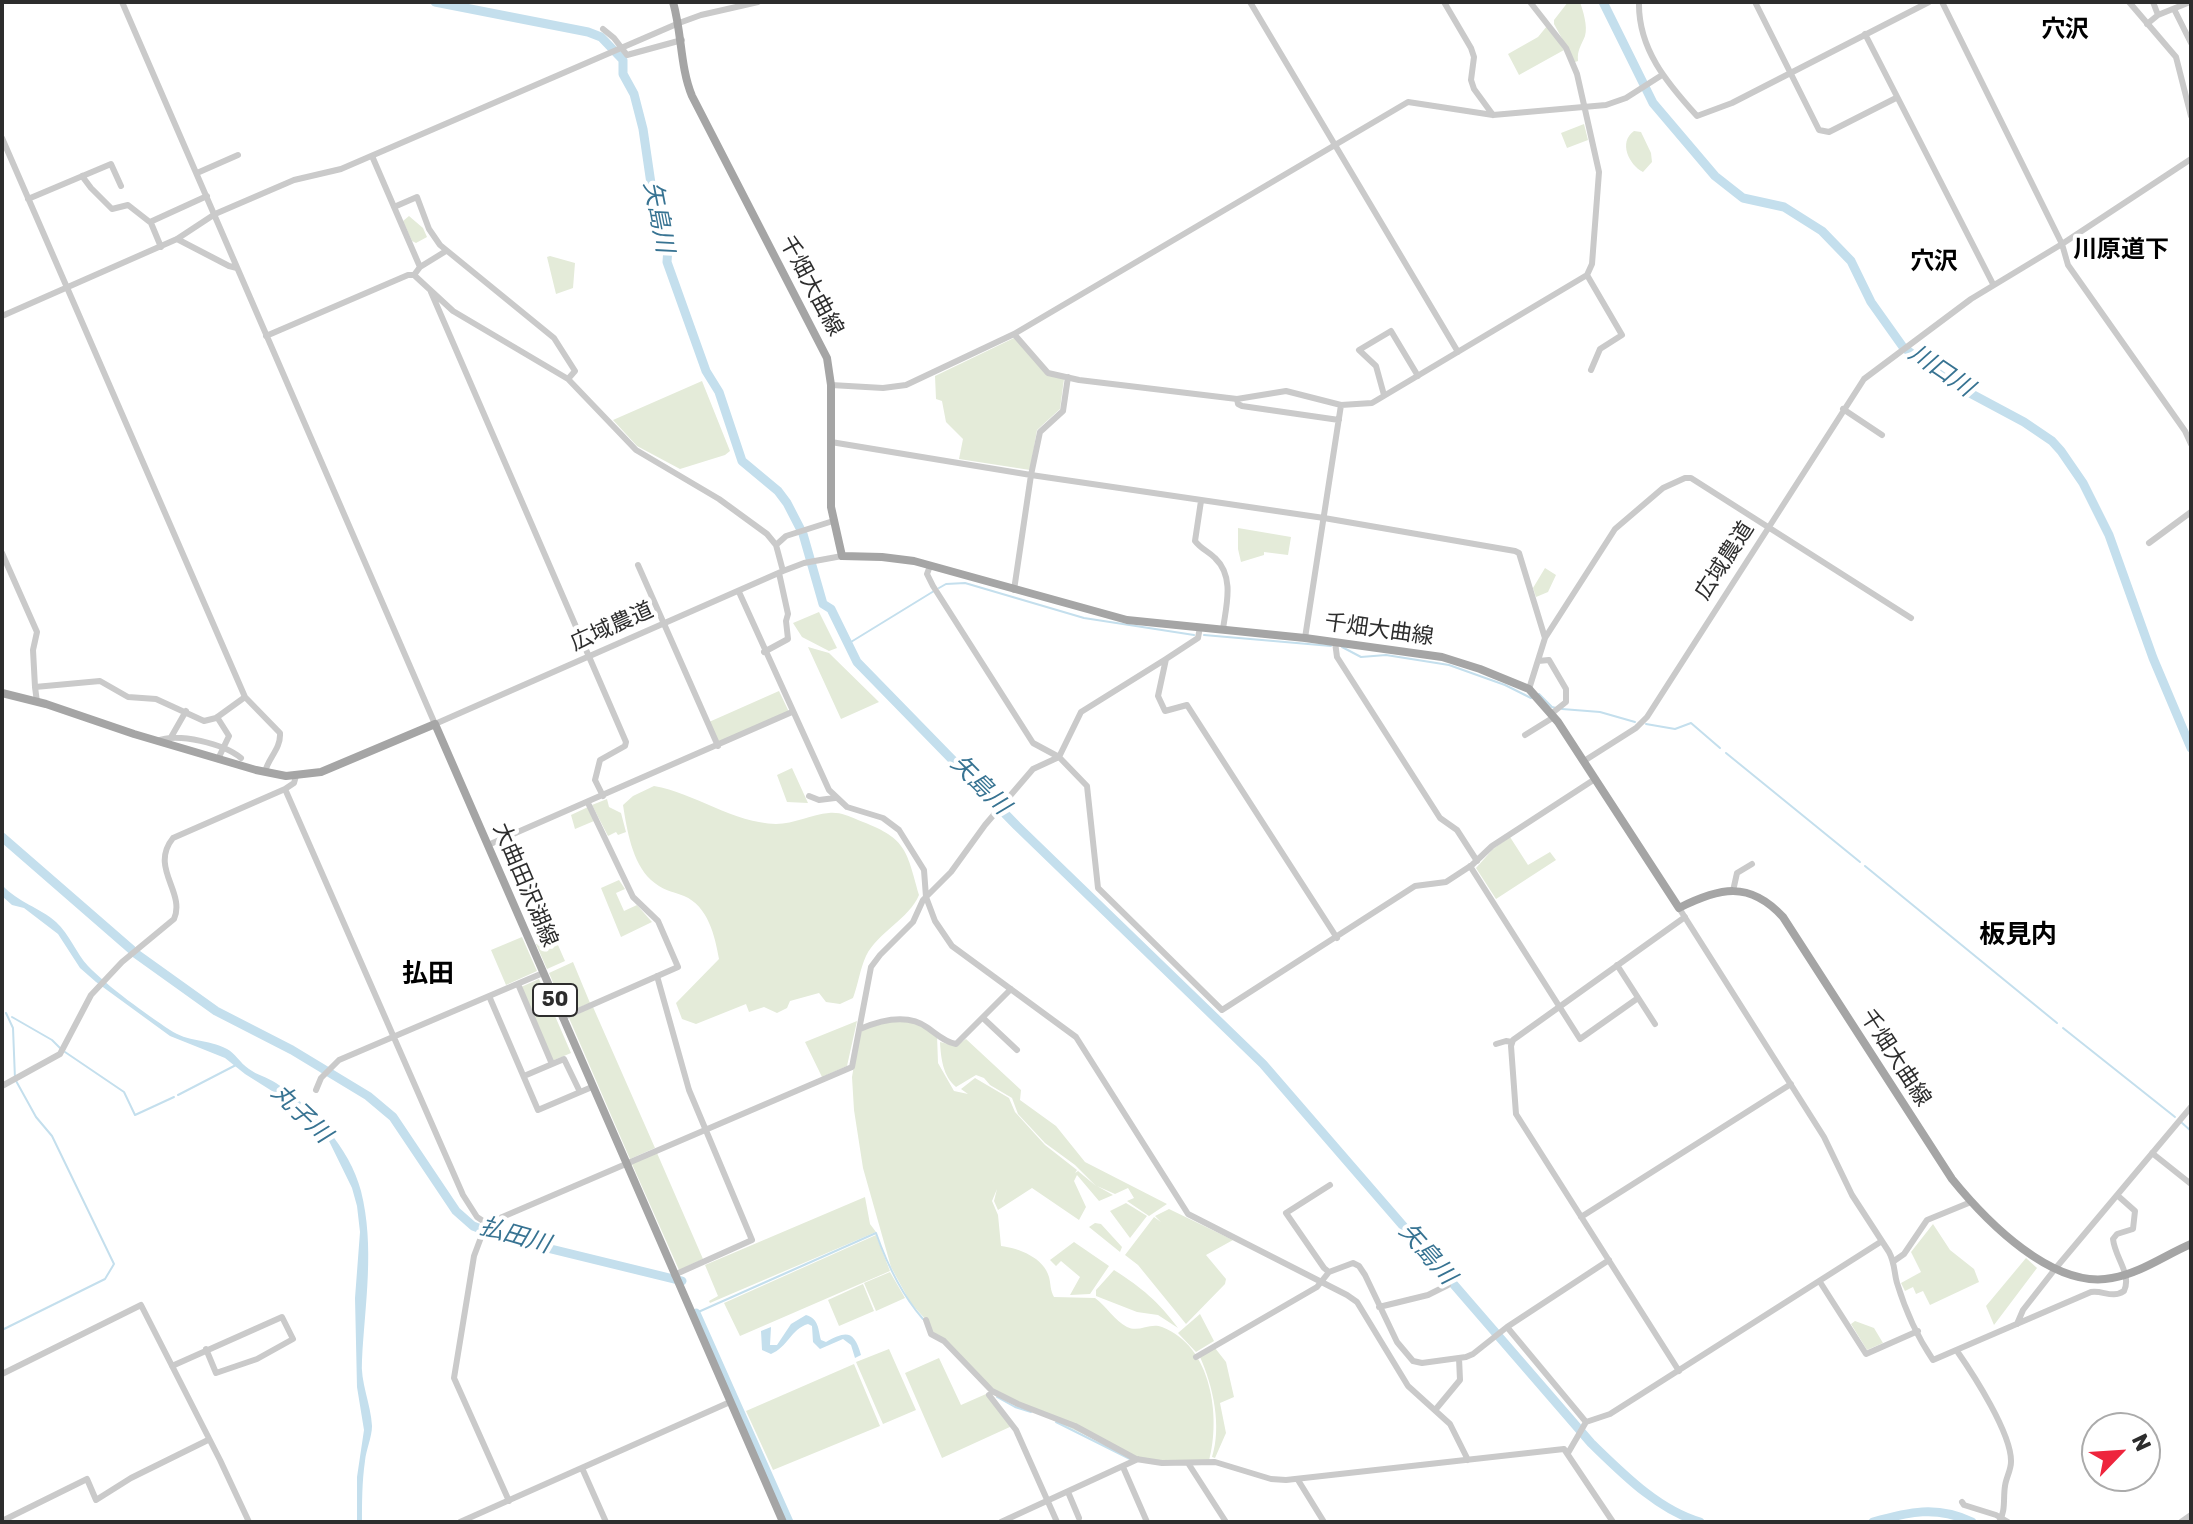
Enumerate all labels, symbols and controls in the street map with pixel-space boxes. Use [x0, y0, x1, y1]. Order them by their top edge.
district label: 穴沢 [2041, 16, 2089, 44]
water label: 矢島川 [637, 179, 679, 255]
street label: 千畑大曲線 [774, 231, 848, 341]
district label: 川原道下 [2073, 236, 2169, 264]
district label: 穴沢 [1910, 248, 1958, 276]
water label: 川口川 [1903, 339, 1979, 403]
street label: 広域農道 [1690, 517, 1760, 605]
street label: 広域農道 [566, 597, 658, 657]
street label: 千畑大曲線 [1323, 609, 1435, 651]
water label: 矢島川 [944, 749, 1016, 821]
street label: 大曲田沢湖線 [487, 819, 563, 951]
district label: 板見内 [1979, 919, 2057, 951]
district label: 払田 [402, 958, 454, 990]
road number: 50 [533, 984, 577, 1016]
street label: 千畑大曲線 [1854, 1005, 1936, 1111]
water label: 丸子川 [265, 1079, 337, 1149]
water label: 払田川 [476, 1212, 554, 1260]
water label: 矢島川 [1393, 1217, 1461, 1291]
north arrow [2081, 1412, 2161, 1492]
text: N [2126, 1430, 2157, 1455]

